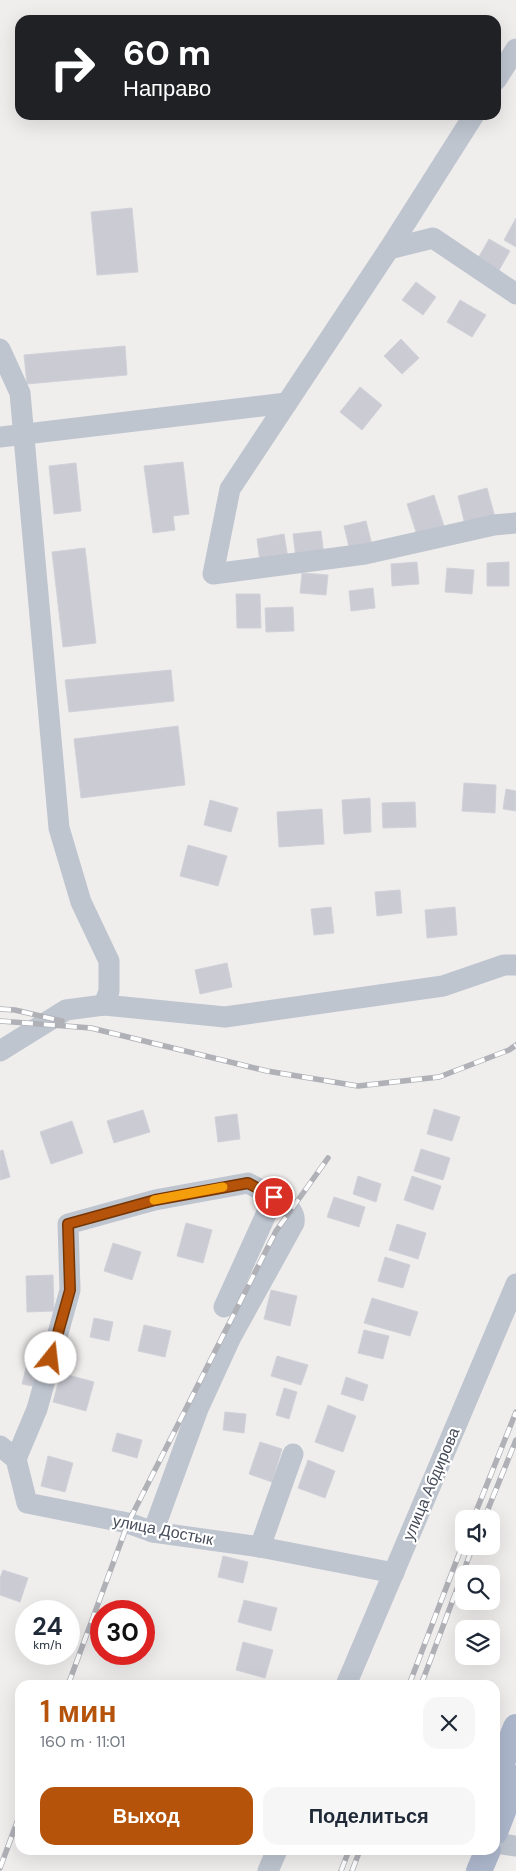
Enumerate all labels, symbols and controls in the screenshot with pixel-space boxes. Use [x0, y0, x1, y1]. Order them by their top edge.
text: 60 m [123, 30, 211, 76]
icon: right [40, 35, 105, 100]
text: Направо [123, 74, 211, 103]
pin [253, 1176, 295, 1218]
icon: arrive [260, 1183, 288, 1211]
position arrow [24, 1331, 76, 1383]
street label: улица Абдирова [398, 1424, 464, 1544]
street label: улица Достык [111, 1510, 216, 1550]
map controls [455, 1510, 500, 1665]
button: sound [455, 1510, 500, 1555]
button: search [455, 1565, 500, 1610]
speed limit sign: 30 [90, 1600, 155, 1665]
text: 24 [32, 1610, 63, 1643]
button: layers [455, 1620, 500, 1665]
text: km/h [33, 1637, 62, 1653]
text: 1 мин [40, 1692, 117, 1731]
button: close [423, 1697, 475, 1749]
text: 160 m · 11:01 [40, 1731, 125, 1752]
button: Выход [40, 1787, 253, 1845]
button: Поделиться [263, 1787, 475, 1845]

